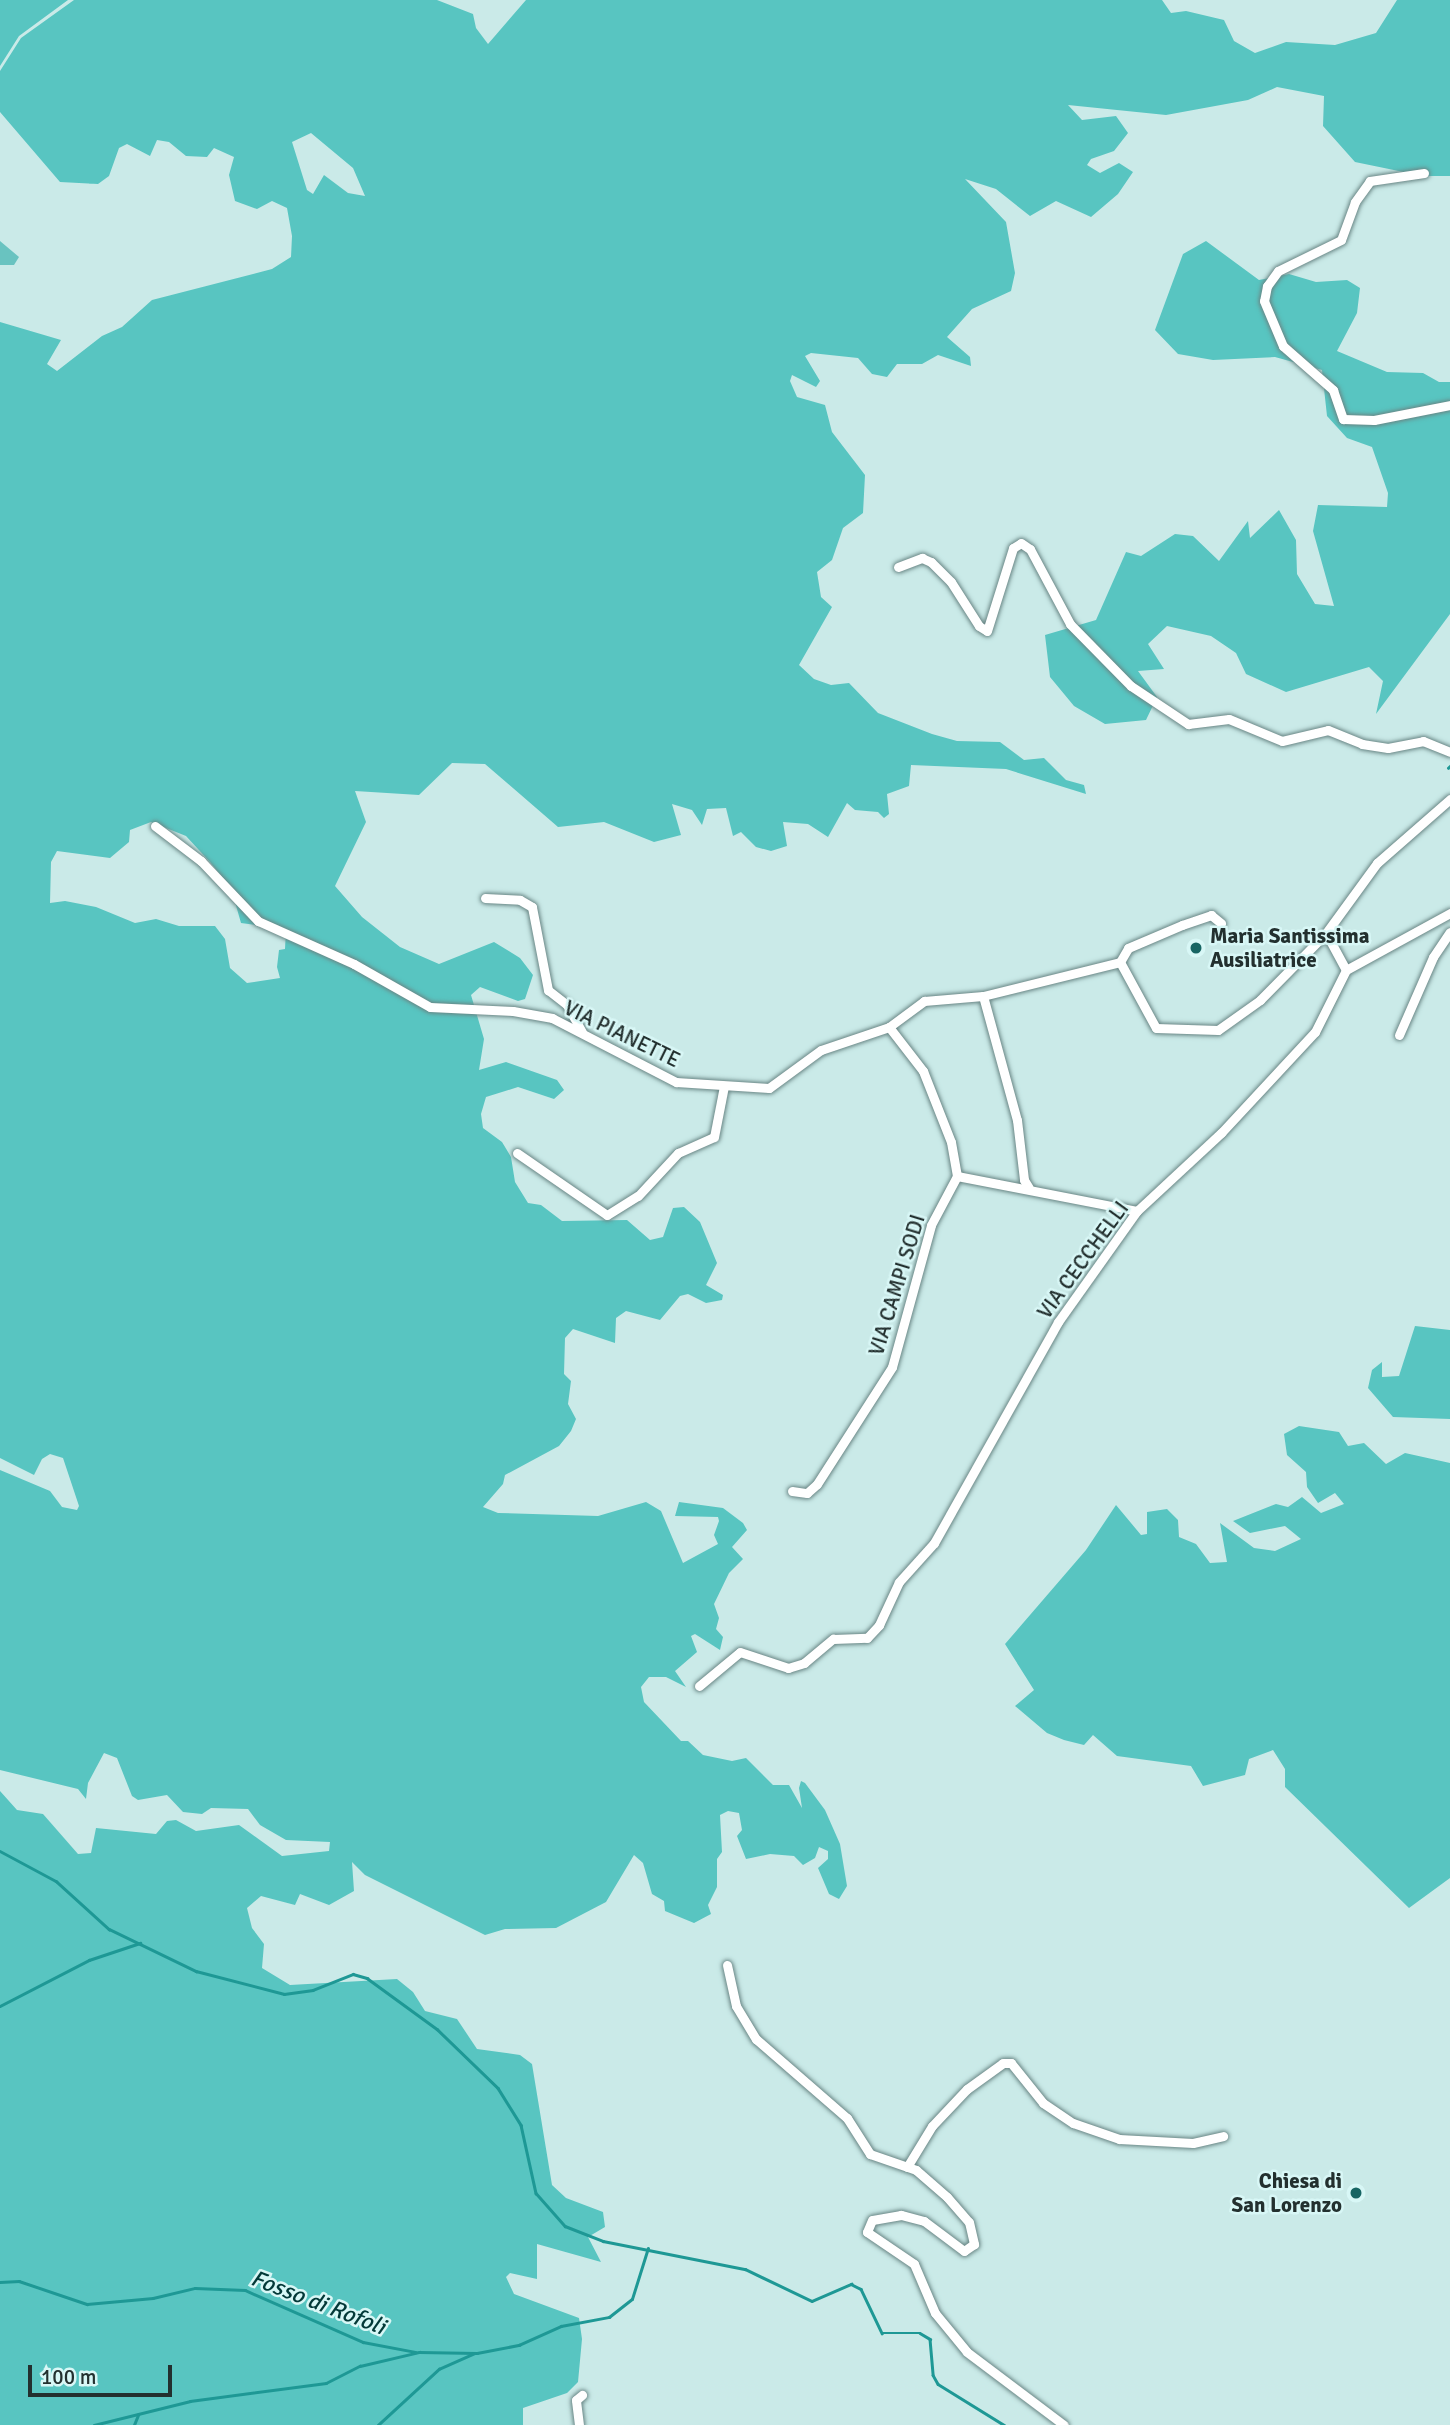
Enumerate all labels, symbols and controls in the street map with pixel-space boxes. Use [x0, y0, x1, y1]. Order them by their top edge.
place label: Maria Santissima Ausiliatrice [1210, 923, 1369, 973]
marker: Maria Santissima Ausiliatrice [1188, 940, 1204, 956]
street label: VIA PIANETTE [560, 995, 684, 1073]
street label: VIA CECCHELLI [1032, 1196, 1134, 1324]
street label: VIA CAMPI SODI [864, 1211, 930, 1359]
place label: Chiesa di San Lorenzo [1232, 2168, 1342, 2218]
marker: Chiesa di San Lorenzo [1348, 2185, 1364, 2201]
water label: Fosso di Rofoli [247, 2265, 389, 2341]
scale bar [32, 2352, 175, 2396]
text: 100 m [41, 2364, 96, 2390]

